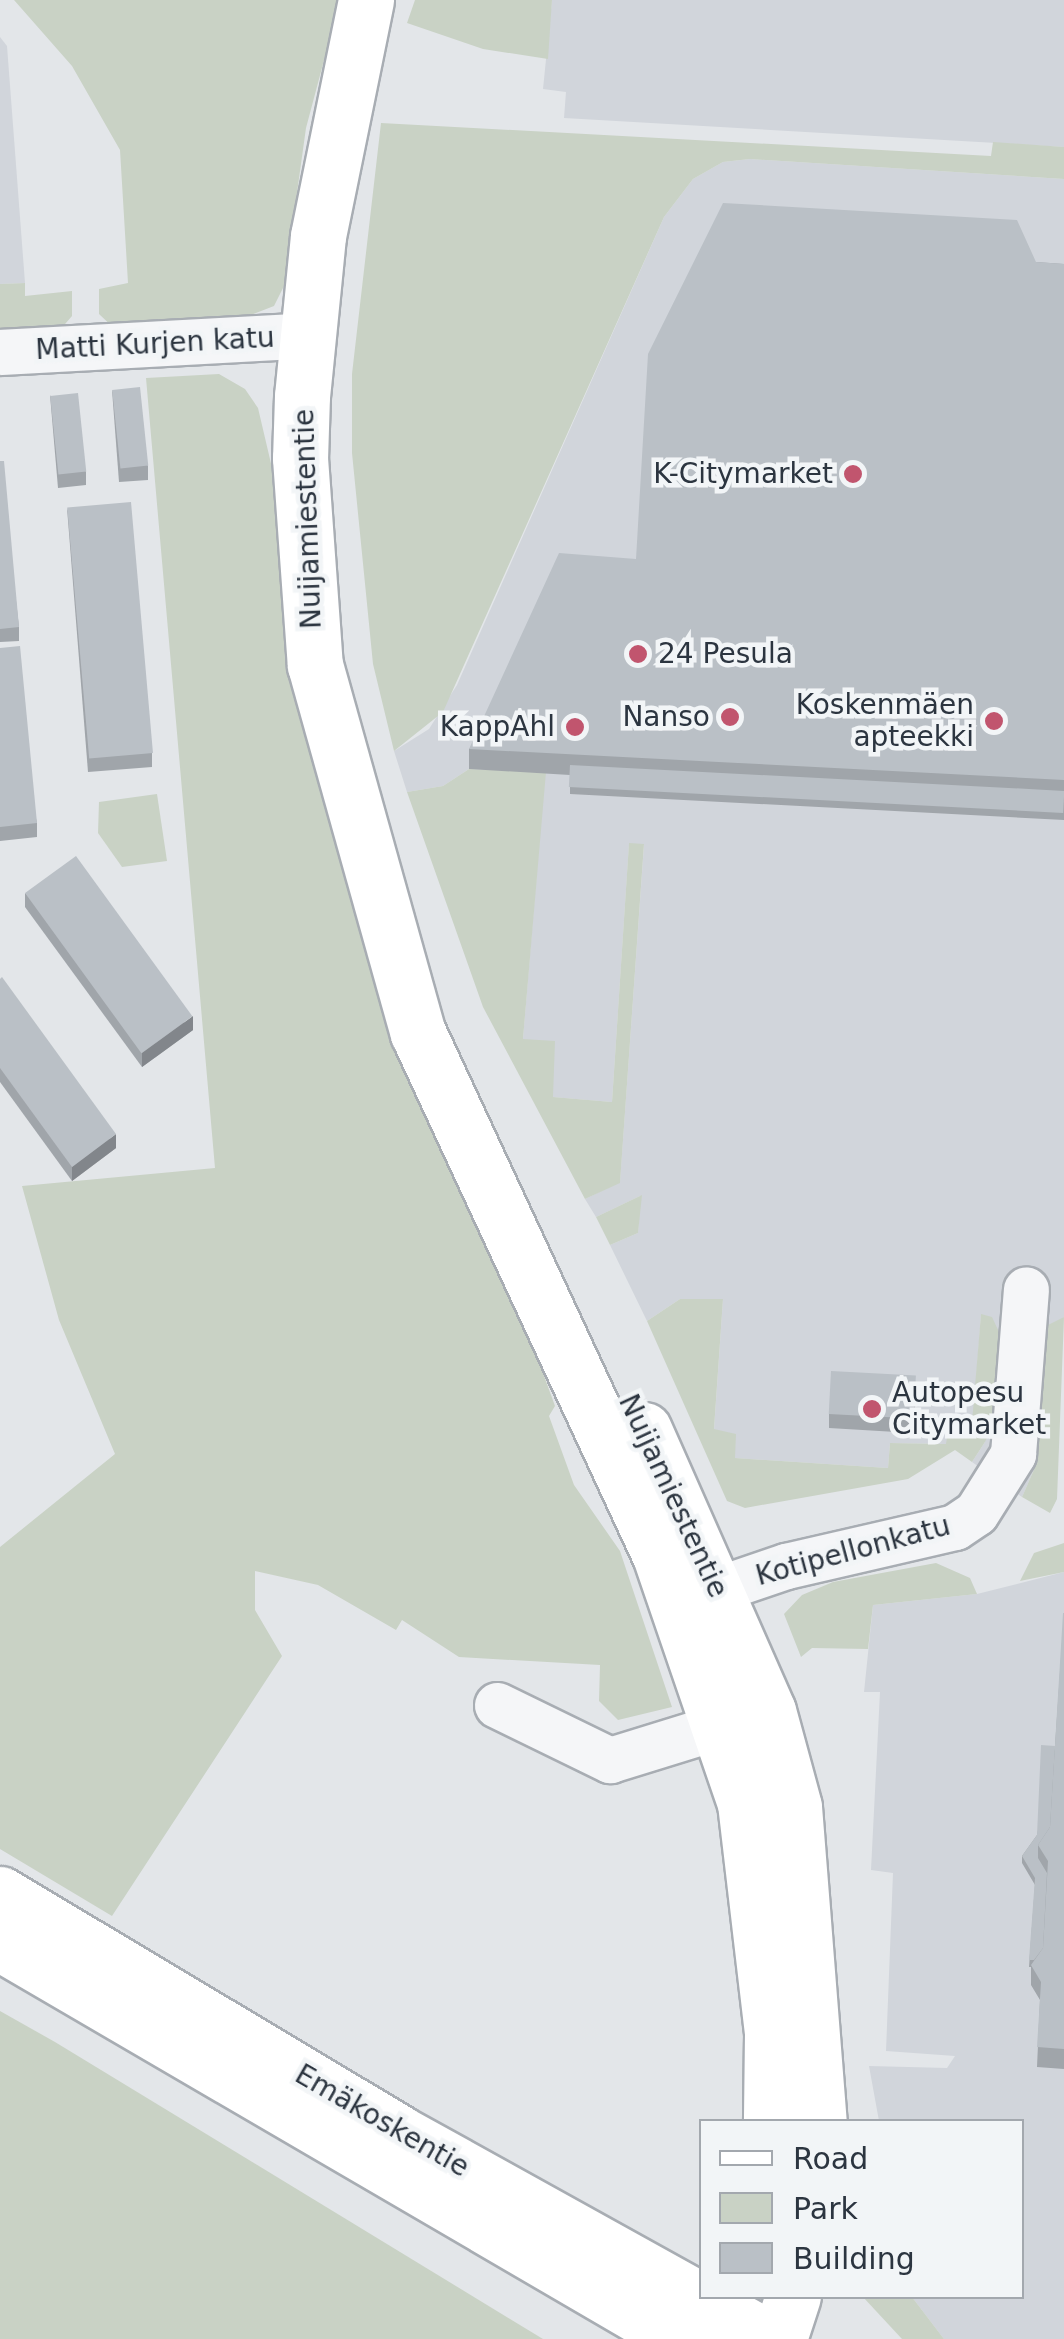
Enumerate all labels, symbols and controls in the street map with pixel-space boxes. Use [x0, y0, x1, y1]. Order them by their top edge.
street label: Matti Kurjen katu [35, 321, 275, 367]
street label: Nuijamiestentie [287, 408, 329, 630]
place label: K-Citymarket [653, 457, 833, 491]
marker: K-Citymarket [842, 463, 864, 485]
place label: 24 Pesula [658, 637, 793, 671]
marker: 24 Pesula [627, 643, 649, 665]
place label: Koskenmäen apteekki [796, 688, 974, 754]
place label: Nanso [622, 700, 710, 734]
marker: Nanso [719, 706, 741, 728]
place label: KappAhl [440, 710, 555, 744]
marker: Koskenmäen apteekki [983, 710, 1005, 732]
marker: KappAhl [564, 716, 586, 738]
place label: Autopesu Citymarket [892, 1376, 1046, 1442]
street label: Nuijamiestentie [611, 1389, 735, 1603]
marker: Autopesu Citymarket [861, 1398, 883, 1420]
street label: Kotipellonkatu [752, 1509, 954, 1593]
street label: Emäkoskentie [289, 2058, 475, 2184]
legend [699, 2119, 1024, 2299]
text: Road [793, 2141, 868, 2176]
text: Park [793, 2191, 858, 2226]
text: Building [793, 2241, 915, 2276]

